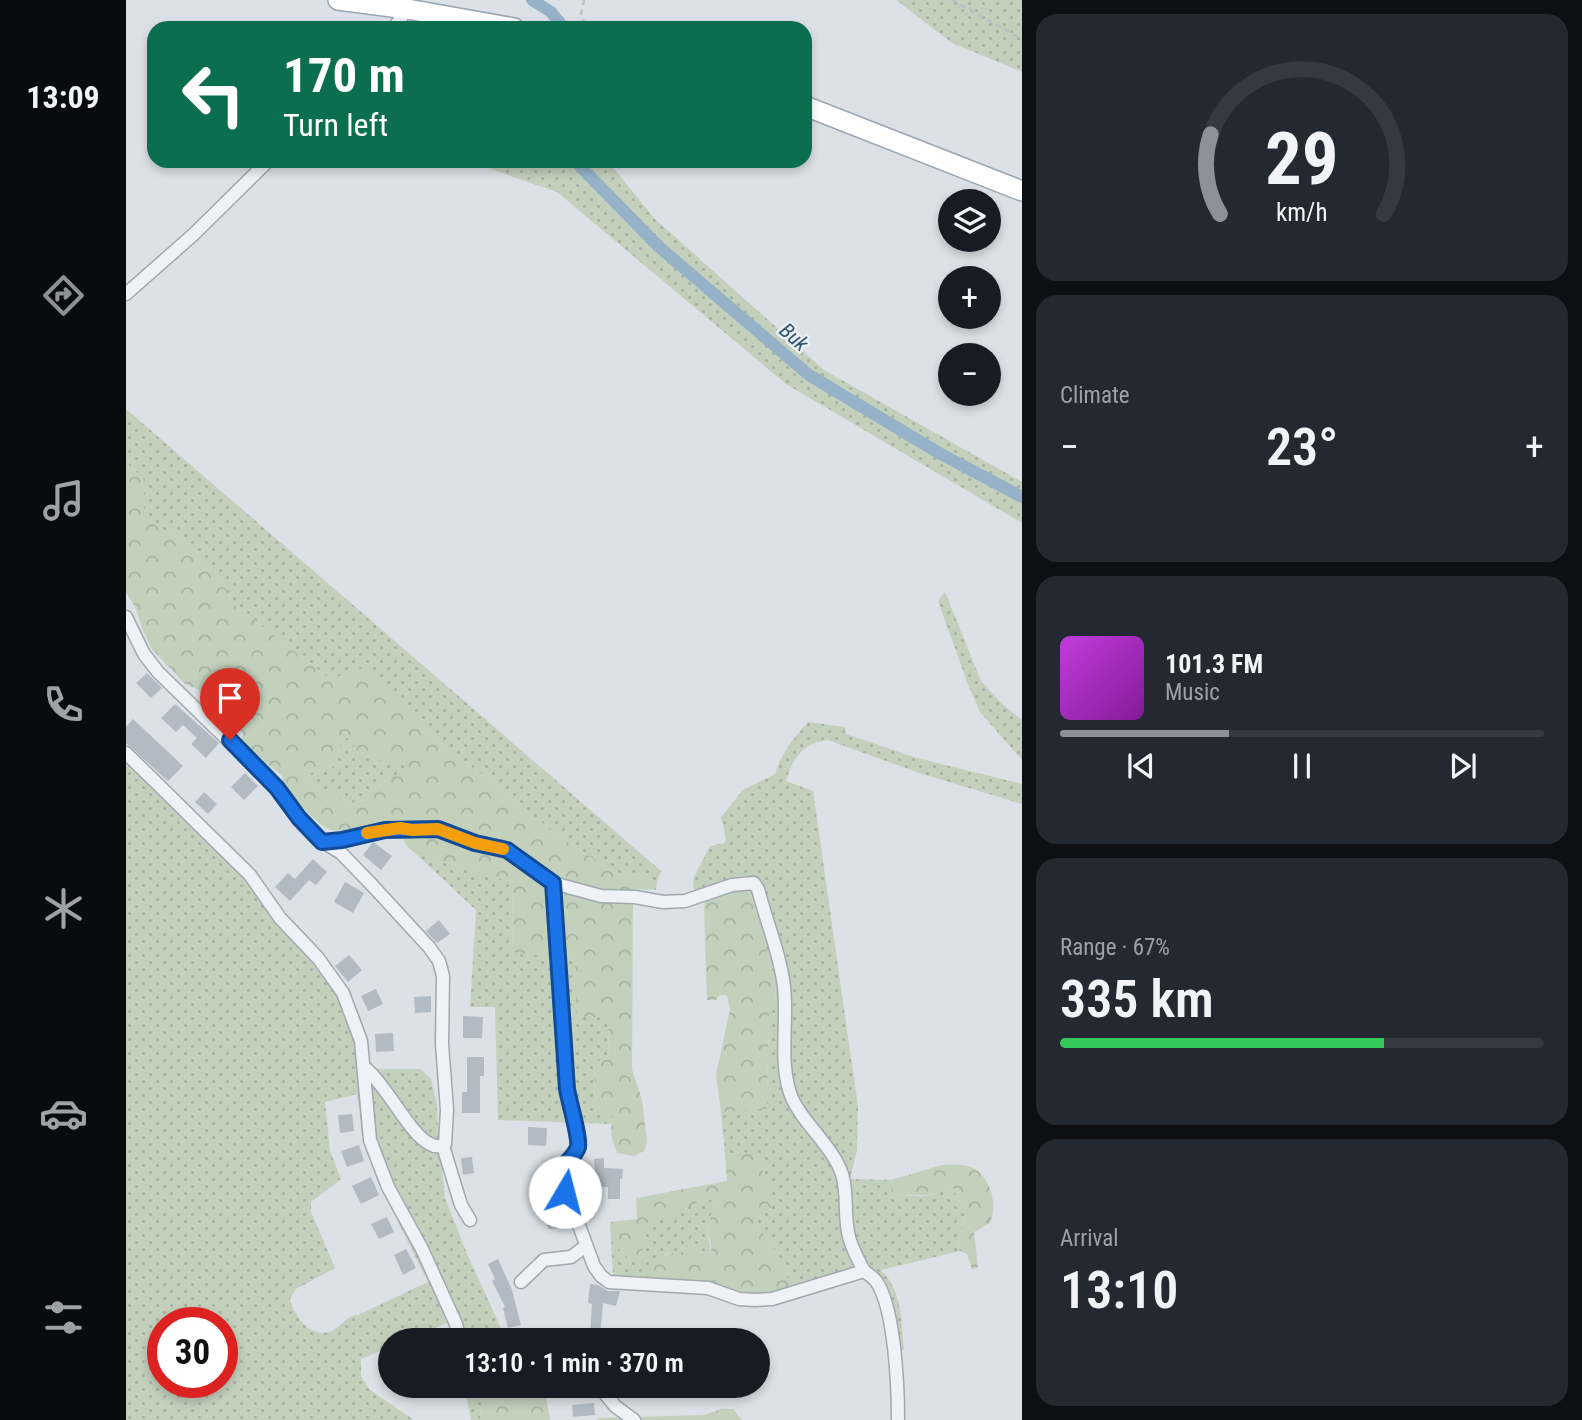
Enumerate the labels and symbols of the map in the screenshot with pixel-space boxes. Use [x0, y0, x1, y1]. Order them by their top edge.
water label: Buk [775, 318, 814, 356]
pin [200, 668, 260, 740]
position arrow [528, 1155, 602, 1229]
speed limit sign: 30 [147, 1307, 238, 1398]

